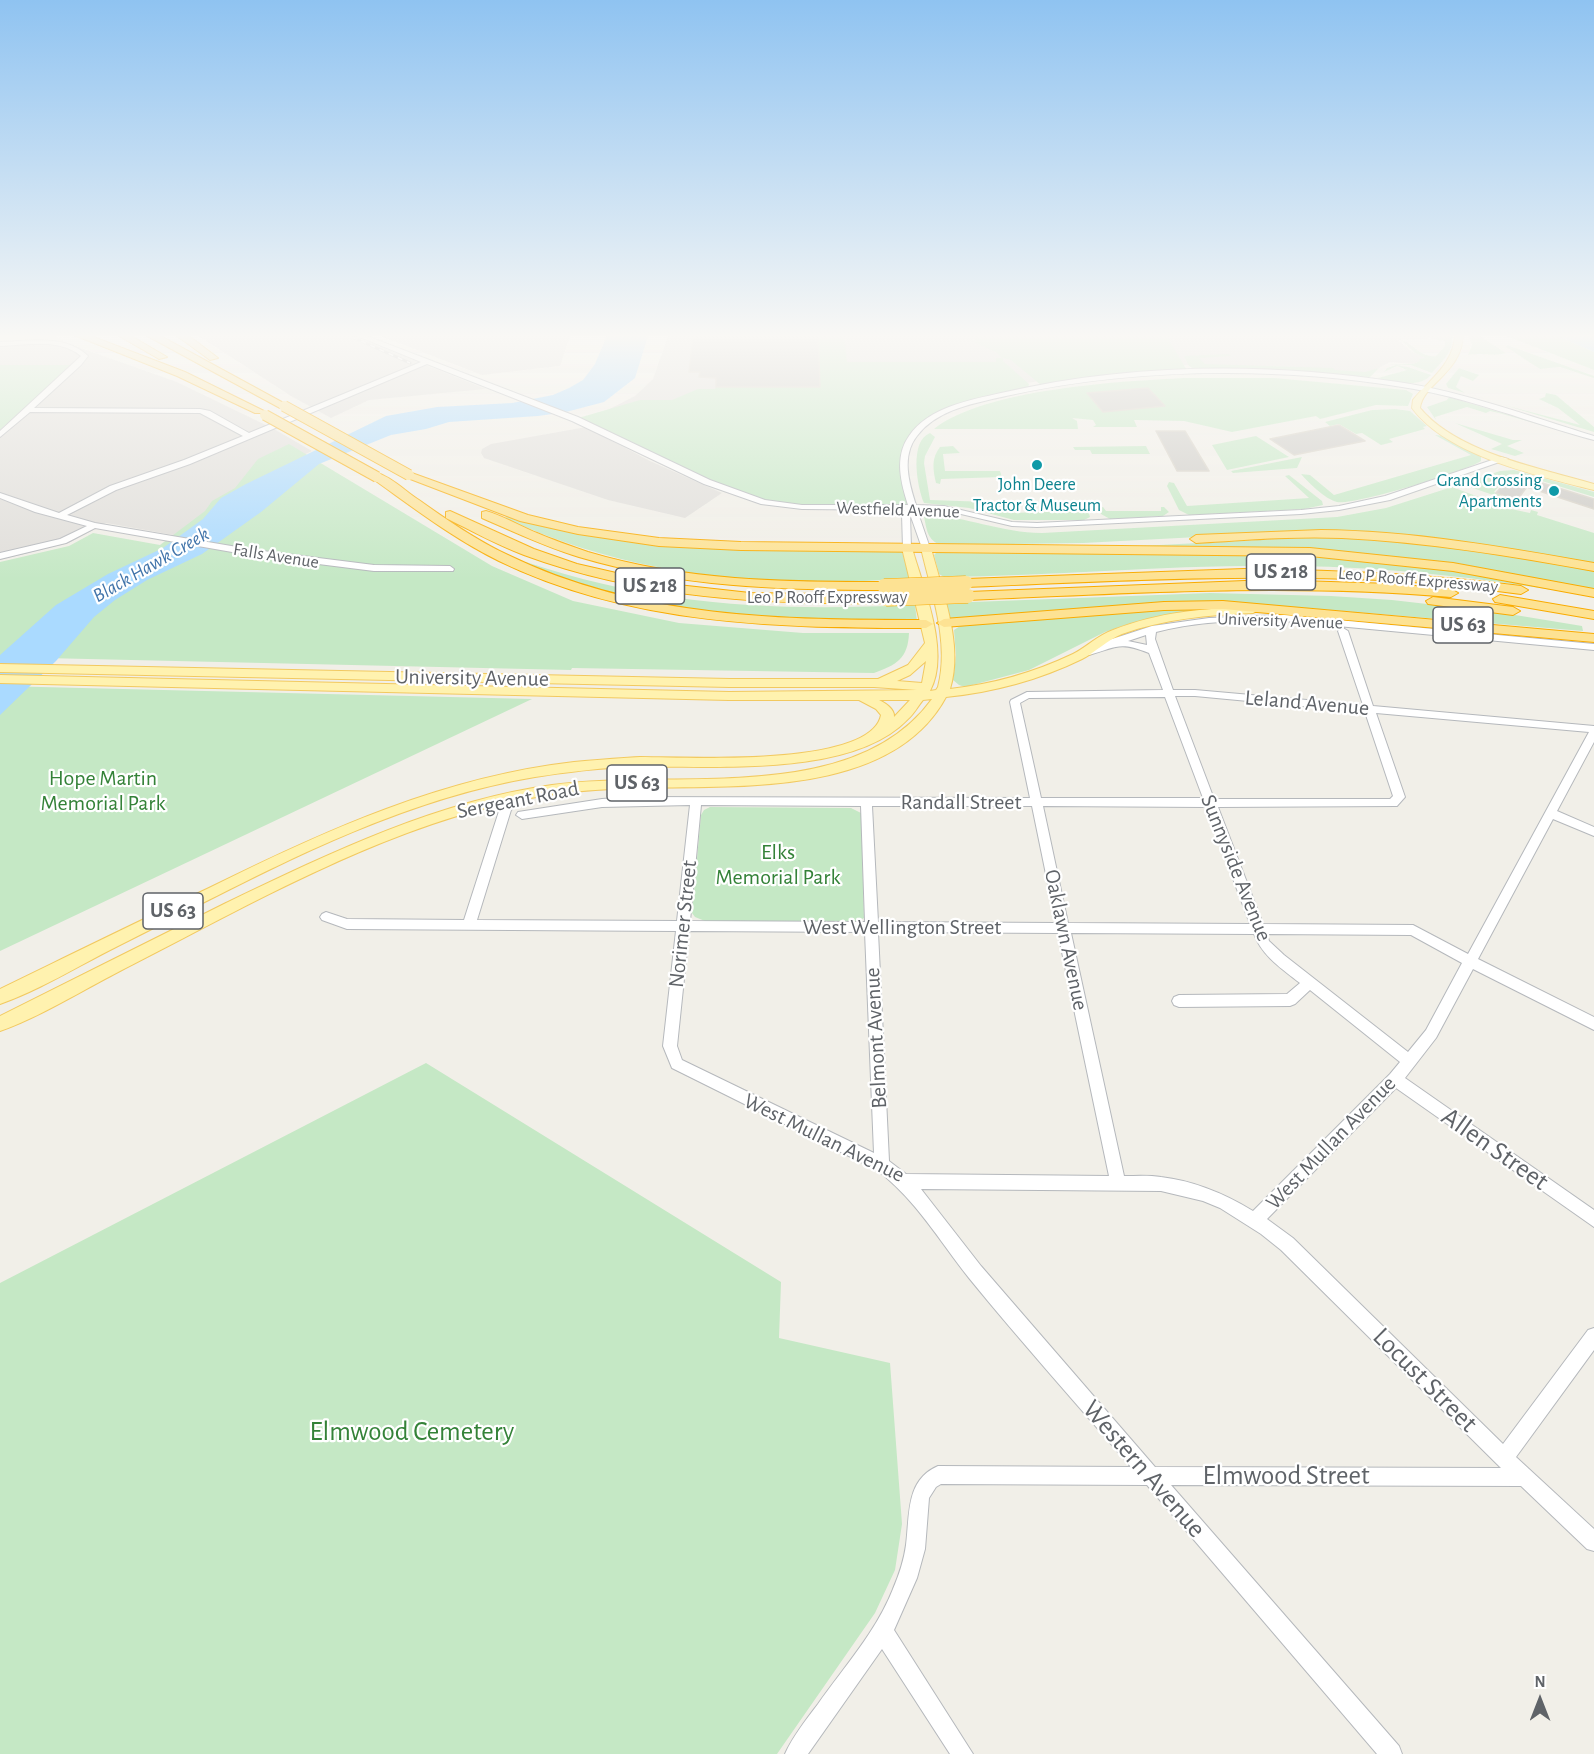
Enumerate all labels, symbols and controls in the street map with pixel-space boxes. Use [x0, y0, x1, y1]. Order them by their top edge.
marker: John Deere Tractor & Museum [1030, 458, 1044, 472]
place label: Grand Crossing Apartments [1437, 470, 1542, 512]
place label: John Deere Tractor & Museum [973, 474, 1101, 516]
marker: Grand Crossing Apartments [1547, 484, 1561, 498]
street label: Westfield Avenue [836, 497, 960, 523]
water label: Black Hawk Creek [89, 522, 213, 608]
street label: Falls Avenue [232, 539, 320, 573]
road number: US 218 [1246, 554, 1316, 590]
street label: Leo P Rooff Expressway [1337, 562, 1499, 598]
road number: US 218 [616, 568, 684, 604]
street label: Leo P Rooff Expressway [747, 587, 907, 609]
road number: US 63 [1433, 607, 1493, 643]
street label: University Avenue [1217, 608, 1343, 634]
street label: University Avenue [395, 663, 549, 693]
street label: Leland Avenue [1244, 684, 1370, 722]
park label: Hope Martin Memorial Park [41, 765, 165, 816]
road number: US 63 [607, 765, 667, 801]
street label: Sergeant Road [455, 775, 581, 825]
street label: Randall Street [901, 789, 1021, 815]
street label: Sunnyside Avenue [1195, 791, 1277, 945]
park label: Elks Memorial Park [716, 839, 840, 890]
street label: Norimer Street [663, 859, 703, 989]
street label: Oaklawn Avenue [1038, 867, 1094, 1013]
road number: US 63 [143, 893, 203, 929]
street label: West Wellington Street [803, 914, 1001, 940]
street label: Belmont Avenue [859, 967, 893, 1109]
street label: West Mullan Avenue [1260, 1071, 1402, 1215]
street label: West Mullan Avenue [739, 1088, 909, 1188]
street label: Allen Street [1435, 1100, 1555, 1198]
street label: Locust Street [1366, 1321, 1484, 1439]
street label: Western Avenue [1075, 1394, 1213, 1544]
park label: Elmwood Cemetery [310, 1416, 514, 1448]
street label: Elmwood Street [1202, 1460, 1370, 1492]
north arrow [1510, 1670, 1570, 1730]
text: N [1534, 1674, 1546, 1690]

